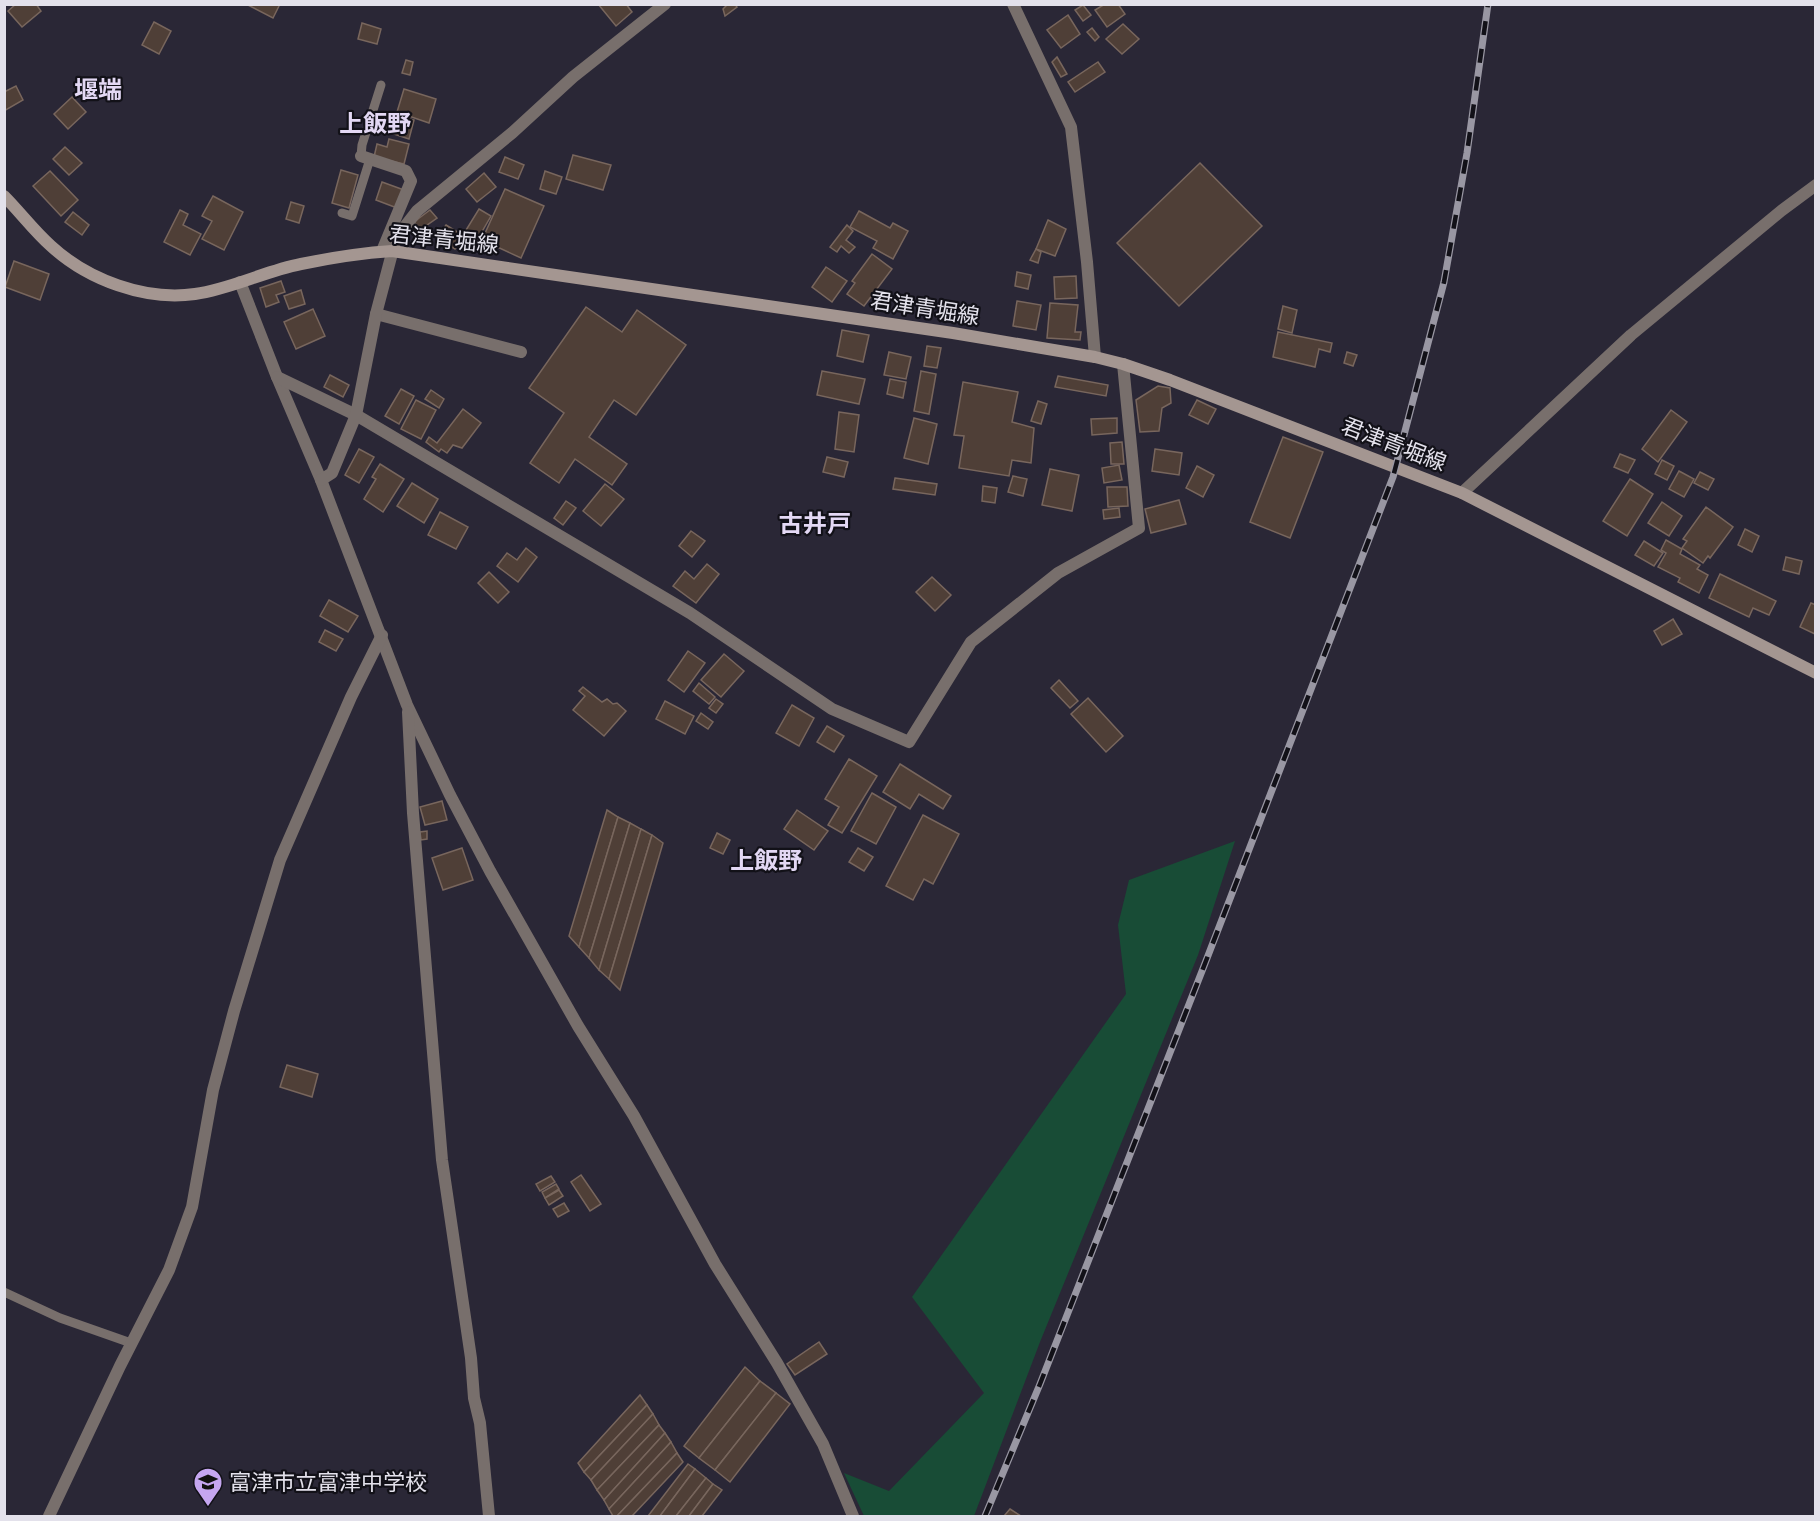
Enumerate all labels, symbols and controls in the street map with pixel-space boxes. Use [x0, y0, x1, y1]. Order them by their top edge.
district label: 堰端 [74, 72, 122, 107]
district label: 上飯野 [339, 106, 411, 141]
street label: 君津青堀線 [388, 217, 500, 261]
street label: 君津青堀線 [868, 284, 982, 332]
street label: 君津青堀線 [1337, 409, 1451, 479]
district label: 古井戸 [779, 506, 851, 541]
district label: 上飯野 [730, 843, 802, 878]
school or university icon: 富津市立富津中学校 [192, 1466, 224, 1508]
place label: 富津市立富津中学校 [229, 1466, 427, 1498]

